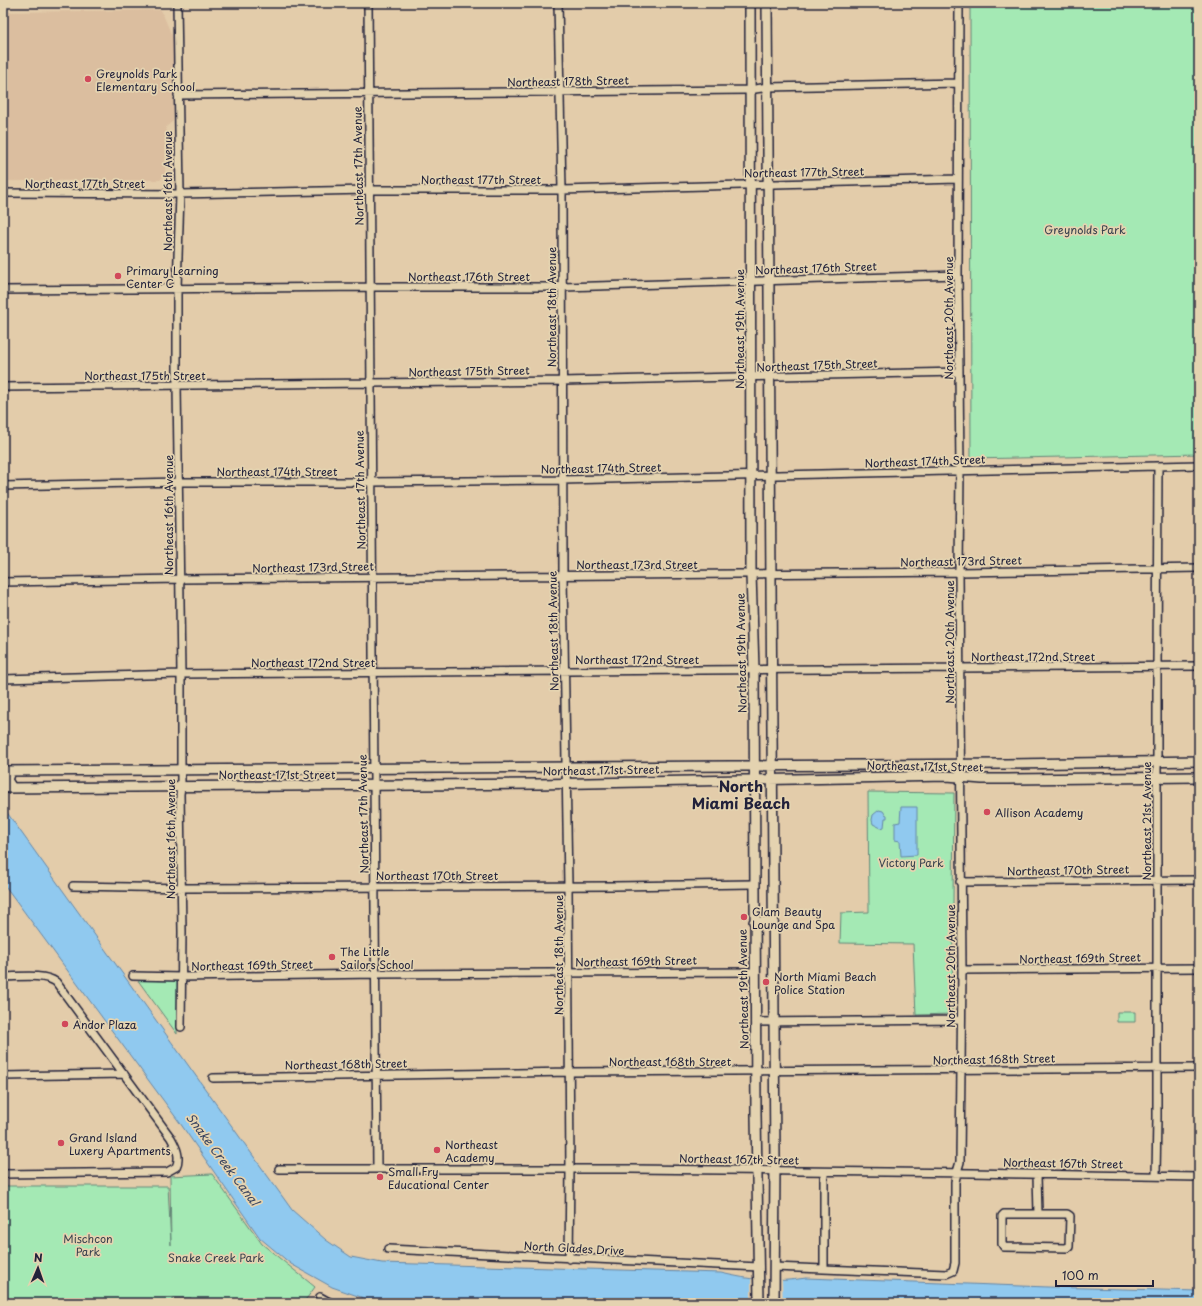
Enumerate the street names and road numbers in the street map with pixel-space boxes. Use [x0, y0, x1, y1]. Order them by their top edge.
street label: Northeast 178th Street [507, 71, 629, 91]
street label: Northeast 17th Avenue [348, 106, 368, 226]
street label: Northeast 16th Avenue [159, 131, 176, 251]
street label: Northeast 177th Street [744, 162, 865, 182]
street label: Northeast 177th Street [421, 171, 542, 188]
street label: Northeast 177th Street [25, 175, 146, 192]
street label: Northeast 18th Avenue [543, 247, 560, 367]
street label: Northeast 20th Avenue [940, 256, 957, 380]
street label: Northeast 176th Street [755, 257, 878, 279]
street label: Northeast 176th Street [408, 268, 530, 285]
street label: Northeast 19th Avenue [731, 269, 748, 389]
street label: Northeast 175th Street [756, 354, 878, 376]
street label: Northeast 175th Street [408, 361, 530, 381]
street label: Northeast 175th Street [84, 367, 206, 384]
street label: Northeast 17th Avenue [350, 430, 370, 550]
street label: Northeast 174th Street [864, 450, 986, 472]
street label: Northeast 16th Avenue [160, 455, 177, 575]
street label: Northeast 174th Street [540, 458, 662, 478]
street label: Northeast 174th Street [217, 463, 338, 480]
street label: Northeast 173rd Street [900, 551, 1023, 571]
street label: Northeast 173rd Street [576, 556, 698, 573]
street label: Northeast 173rd Street [252, 557, 375, 577]
street label: Northeast 18th Avenue [543, 571, 563, 691]
street label: Northeast 20th Avenue [941, 580, 958, 704]
street label: Northeast 19th Avenue [731, 593, 751, 713]
street label: Northeast 172nd Street [971, 648, 1095, 665]
street label: Northeast 172nd Street [575, 651, 699, 668]
street label: Northeast 172nd Street [251, 654, 375, 671]
street label: Northeast 17th Avenue [353, 754, 373, 874]
street label: Northeast 171st Street [866, 756, 984, 776]
street label: Northeast 171st Street [542, 760, 660, 780]
street label: Northeast 21st Avenue [1138, 762, 1155, 880]
street label: Northeast 171st Street [219, 766, 336, 783]
street label: Northeast 16th Avenue [162, 779, 179, 899]
street label: Northeast 170th Street [1007, 860, 1130, 880]
street label: Northeast 170th Street [376, 867, 499, 884]
street label: Northeast 18th Avenue [550, 895, 567, 1015]
street label: Northeast 20th Avenue [942, 904, 959, 1028]
street label: Northeast 19th Avenue [733, 929, 753, 1049]
street label: Northeast 169th Street [1019, 948, 1141, 968]
street label: Northeast 169th Street [575, 951, 697, 971]
street label: Northeast 169th Street [191, 955, 313, 975]
street label: Northeast 168th Street [933, 1049, 1056, 1069]
street label: Northeast 168th Street [609, 1053, 732, 1070]
street label: Northeast 168th Street [285, 1054, 408, 1074]
street label: Northeast 167th Street [679, 1149, 800, 1169]
street label: Northeast 167th Street [1003, 1153, 1124, 1173]
street label: North Glades Drive [523, 1237, 625, 1259]

